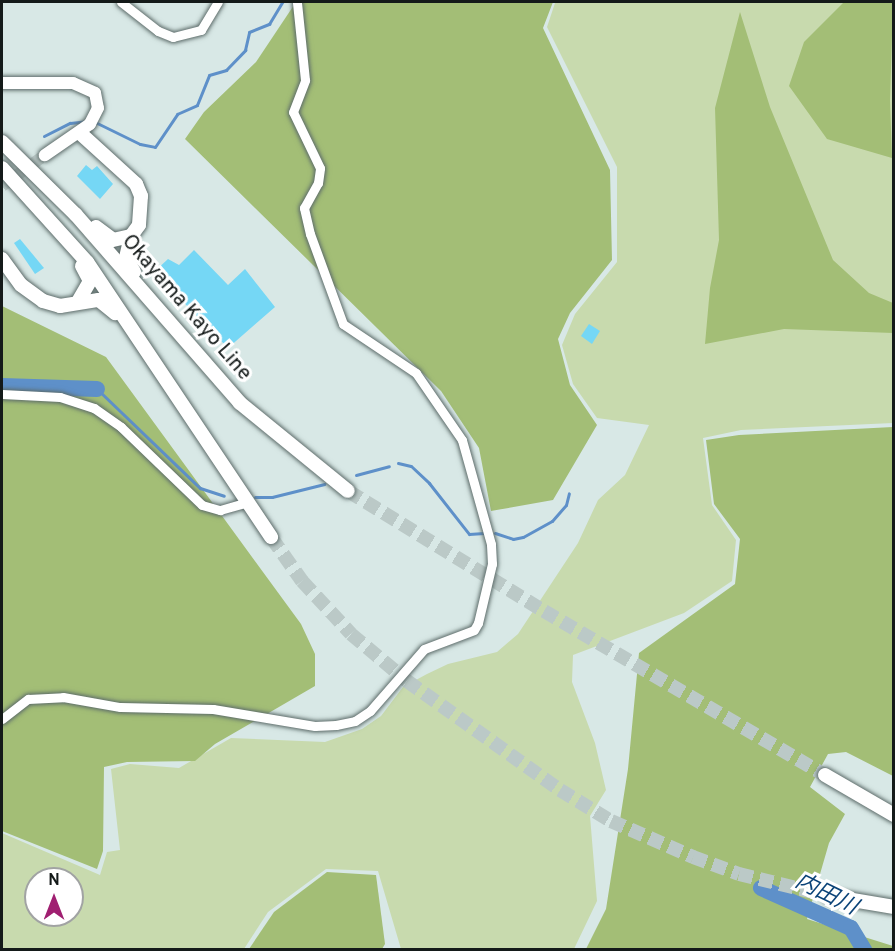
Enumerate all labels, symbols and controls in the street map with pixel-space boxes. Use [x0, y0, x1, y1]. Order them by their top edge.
street label: Okayama Kayo Line [116, 230, 256, 386]
north arrow [24, 867, 84, 927]
water label: 内田川 [791, 869, 861, 921]
text: N [48, 871, 60, 891]

